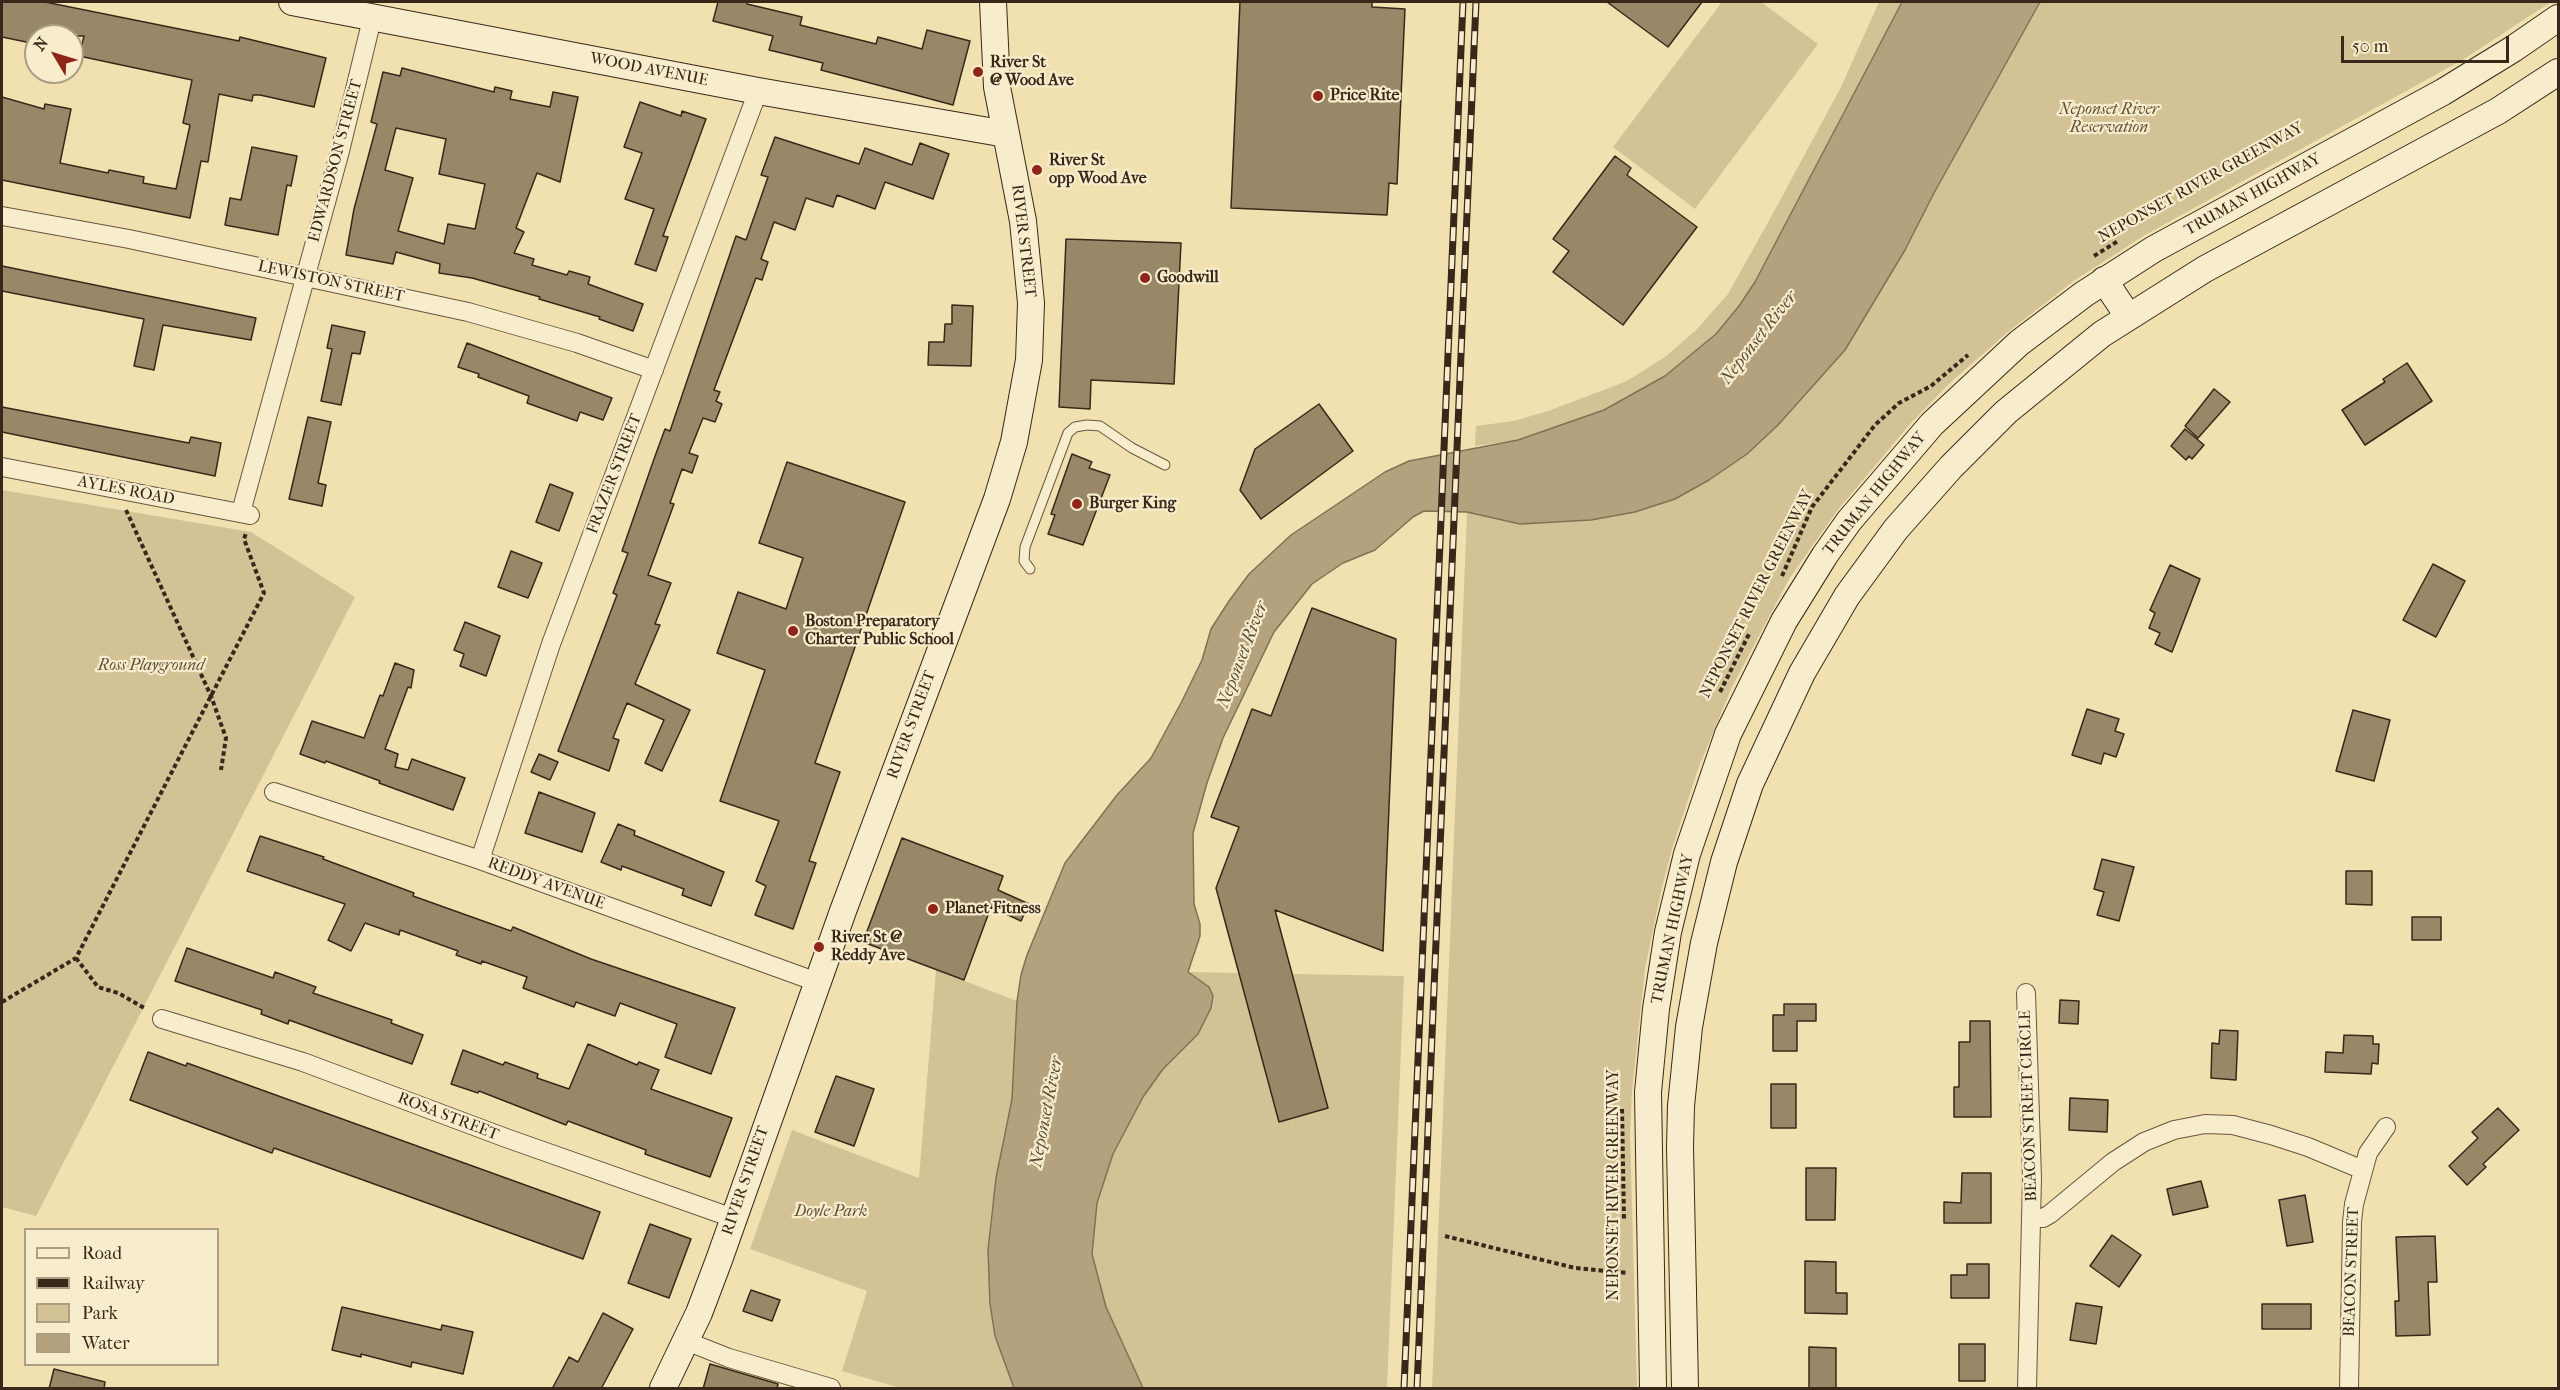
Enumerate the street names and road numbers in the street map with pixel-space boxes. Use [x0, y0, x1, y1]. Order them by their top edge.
street label: WOOD AVENUE [588, 49, 710, 91]
street label: EDWARDSON STREET [305, 78, 367, 244]
street label: NEPONSET RIVER GREENWAY [2095, 118, 2307, 248]
street label: TRUMAN HIGHWAY [2181, 150, 2325, 240]
street label: RIVER STREET [1007, 183, 1039, 299]
street label: LEWISTON STREET [256, 257, 406, 307]
street label: FRAZER STREET [583, 411, 647, 537]
street label: TRUMAN HIGHWAY [1819, 428, 1931, 560]
street label: AYLES ROAD [76, 472, 176, 510]
street label: NEPONSET RIVER GREENWAY [1696, 487, 1818, 701]
street label: RIVER STREET [883, 668, 941, 782]
street label: TRUMAN HIGHWAY [1648, 852, 1698, 1006]
street label: REDDY AVENUE [485, 854, 607, 914]
street label: BEACON STREET CIRCLE [2016, 1010, 2042, 1202]
street label: NEPONSET RIVER GREENWAY [1604, 1069, 1624, 1301]
street label: ROSA STREET [395, 1089, 501, 1145]
street label: RIVER STREET [718, 1124, 774, 1238]
street label: BEACON STREET [2340, 1207, 2364, 1337]

